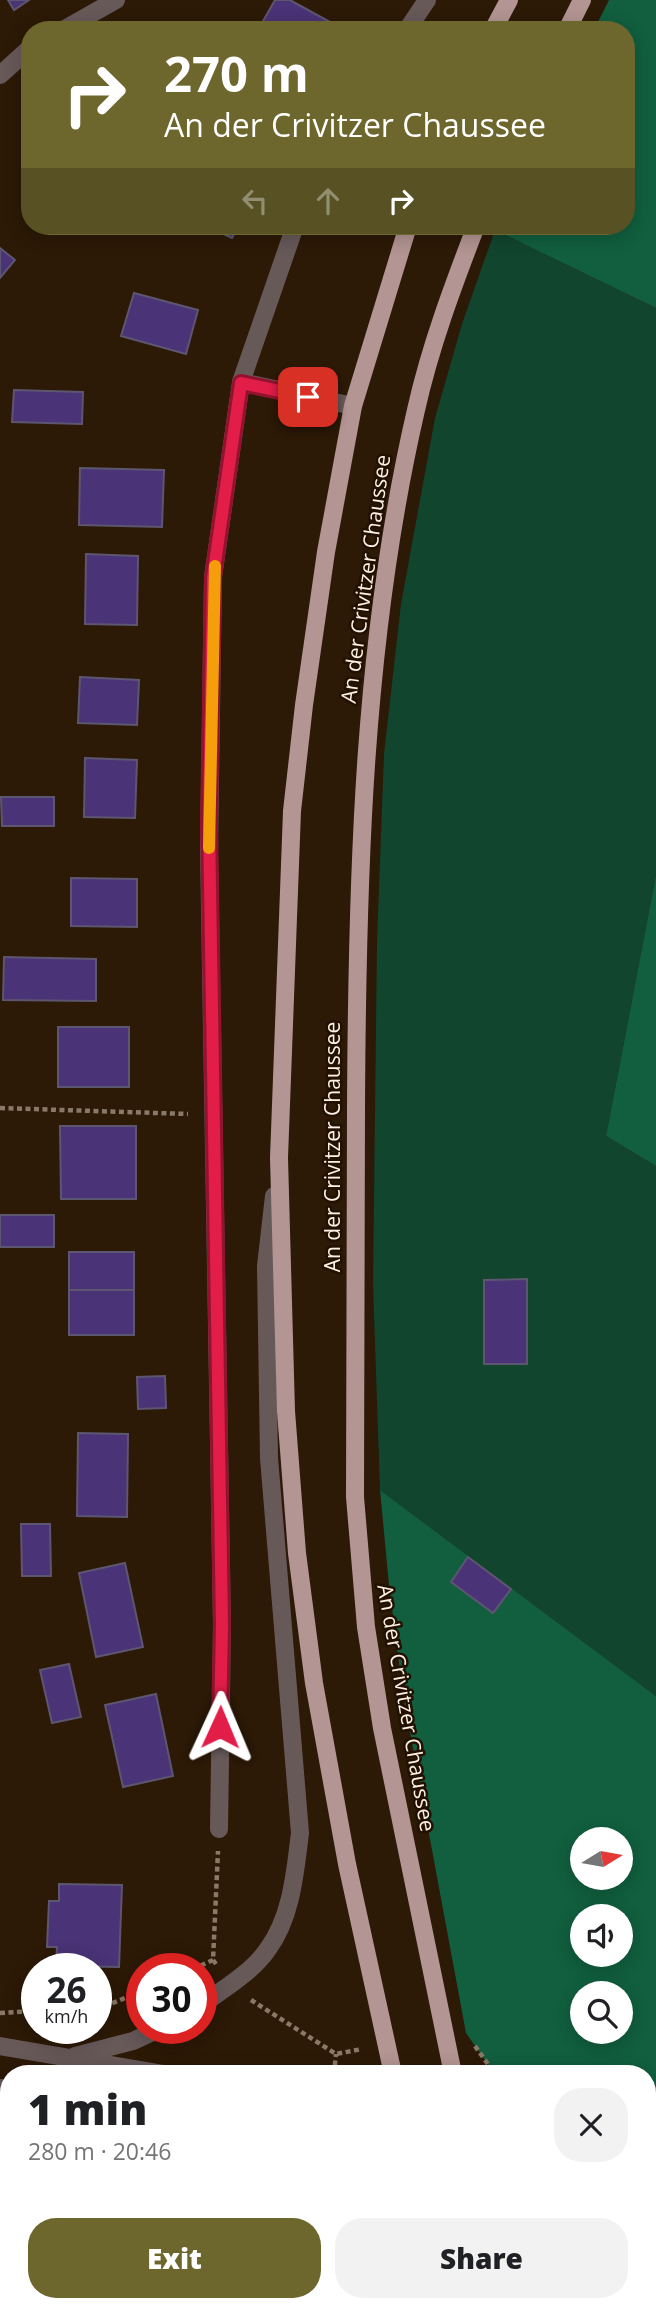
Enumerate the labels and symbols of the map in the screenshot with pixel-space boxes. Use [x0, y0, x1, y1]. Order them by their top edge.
pin [278, 367, 338, 427]
street label: An der Crivitzer Chaussee [334, 453, 396, 705]
street label: An der Crivitzer Chaussee [318, 1022, 346, 1272]
street label: An der Crivitzer Chaussee [371, 1582, 443, 1834]
position arrow [183, 1690, 257, 1764]
north arrow [570, 1827, 634, 1890]
speed limit sign: 30 [126, 1953, 217, 2044]

